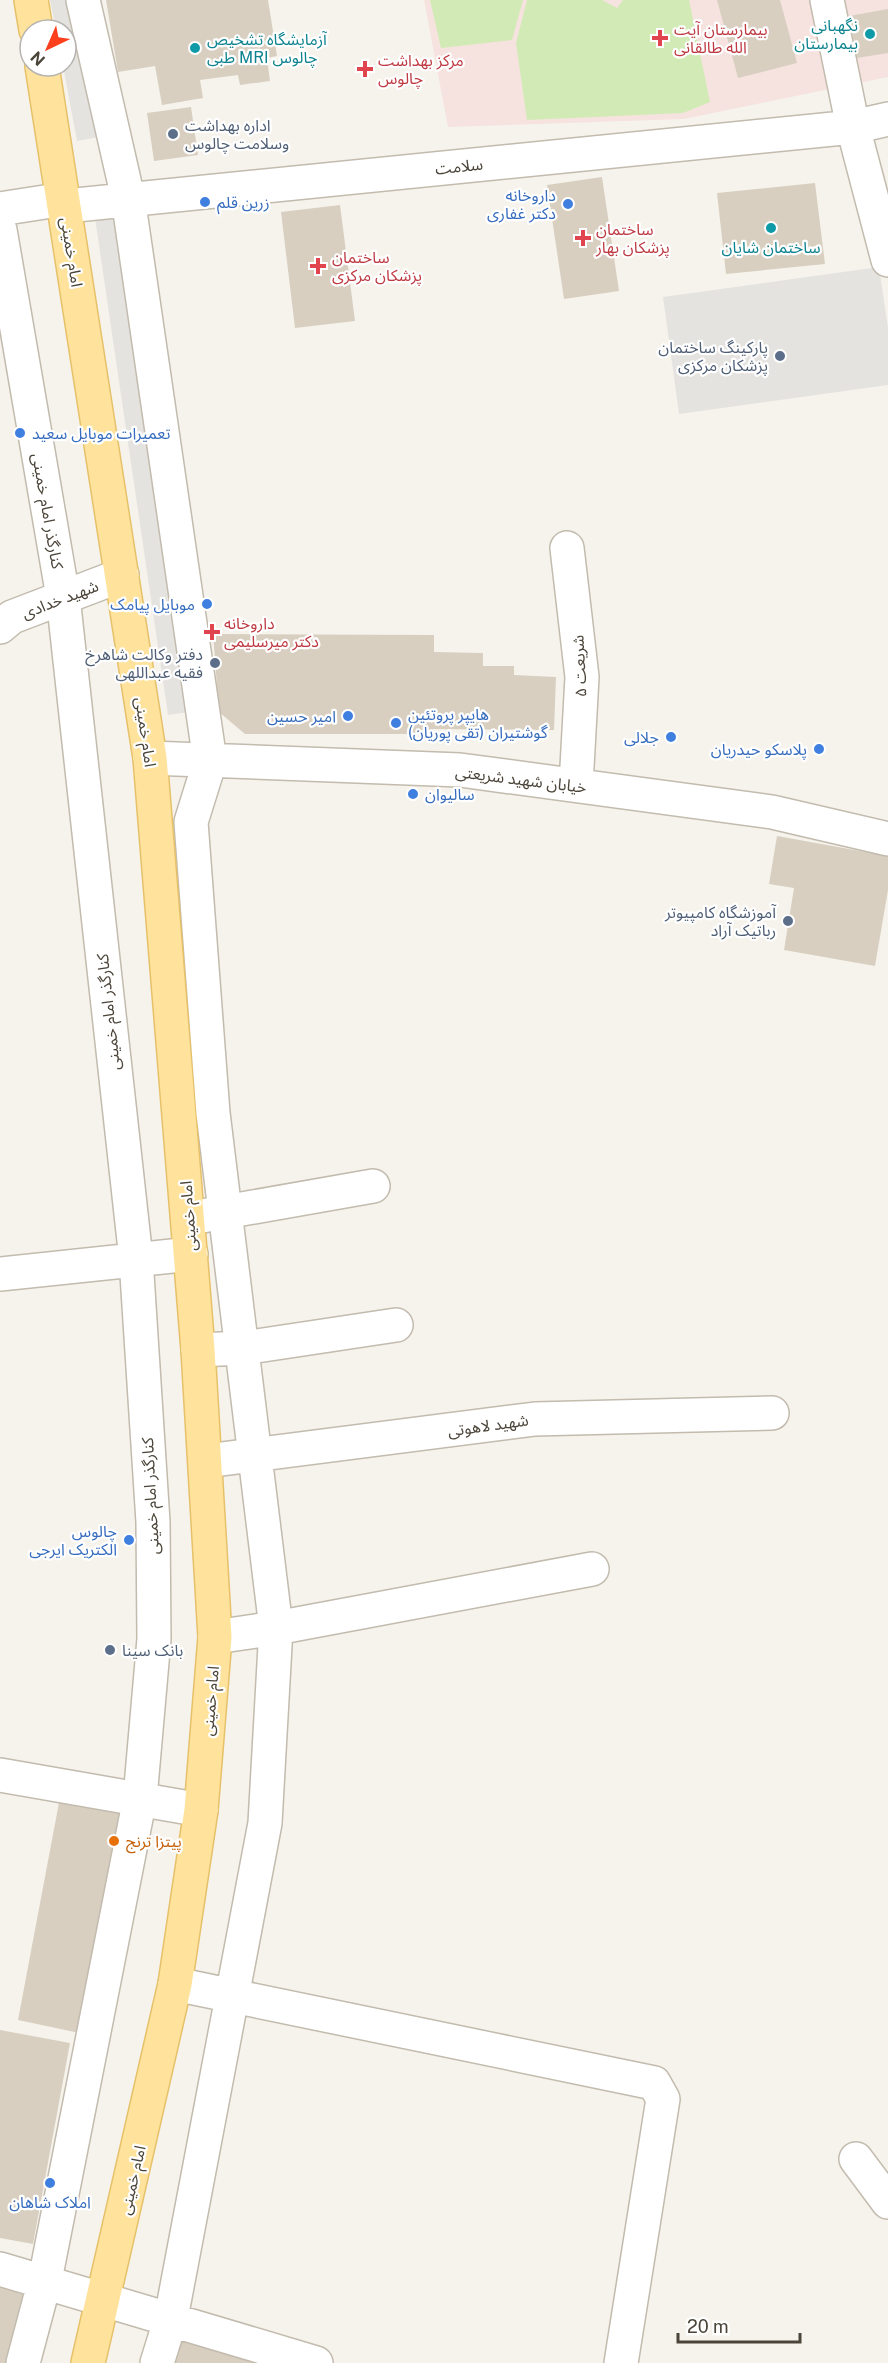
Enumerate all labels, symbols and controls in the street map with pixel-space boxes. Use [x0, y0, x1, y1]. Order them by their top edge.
place label: نگهبانی بیمارستان [794, 16, 858, 53]
north arrow [18, 18, 78, 78]
place label: بیمارستان آیت الله طالقانی [674, 20, 768, 57]
marker: نگهبانی بیمارستان [863, 27, 877, 41]
marker: بیمارستان آیت الله طالقانی [651, 29, 669, 47]
place label: آزمایشگاه تشخیص طبی MRI چالوس [207, 30, 328, 68]
marker: آزمایشگاه تشخیص طبی MRI چالوس [188, 41, 202, 55]
text: N [27, 47, 49, 70]
place label: مرکز بهداشت چالوس [378, 51, 464, 89]
marker: مرکز بهداشت چالوس [356, 60, 374, 78]
place label: اداره بهداشت وسلامت چالوس [185, 116, 289, 154]
marker: اداره بهداشت وسلامت چالوس [166, 127, 180, 141]
street label: سلامت [434, 155, 484, 178]
place label: داروخانه دکتر غفاری [487, 186, 556, 223]
place label: زرین قلم [217, 193, 270, 215]
marker: زرین قلم [198, 195, 212, 209]
marker: داروخانه دکتر غفاری [561, 197, 575, 211]
street label: امام خمینی [54, 216, 86, 289]
place label: ساختمان پزشکان بهار [595, 220, 670, 258]
marker: ساختمان شایان [764, 221, 778, 235]
marker: ساختمان پزشکان بهار [574, 229, 592, 247]
place label: ساختمان شایان [722, 238, 820, 257]
place label: ساختمان پزشکان مرکزی [332, 248, 422, 286]
marker: ساختمان پزشکان مرکزی [309, 257, 327, 275]
place label: پارکینگ ساختمان پزشکان مرکزی [658, 338, 768, 376]
marker: پارکینگ ساختمان پزشکان مرکزی [773, 349, 787, 363]
place label: تعمیرات موبایل سعید [32, 424, 171, 443]
marker: تعمیرات موبایل سعید [13, 426, 27, 440]
street label: کنارگذر امام خمینی [25, 452, 67, 571]
street label: شهید خدادی [19, 576, 101, 623]
place label: موبایل پیامک [110, 595, 195, 615]
marker: موبایل پیامک [200, 597, 214, 611]
place label: داروخانه دکتر میرسلیمی [224, 614, 319, 651]
marker: داروخانه دکتر میرسلیمی [205, 625, 219, 639]
street label: شریعت ۵ [568, 634, 591, 697]
place label: دفتر وکالت شاهرخ فقیه عبداللهی [85, 645, 203, 682]
marker: دفتر وکالت شاهرخ فقیه عبداللهی [208, 656, 222, 670]
street label: امام خمینی [128, 696, 160, 769]
place label: هایپر پروتئین گوشتیران (تقی پوریان) [408, 705, 548, 743]
place label: امیر حسین [267, 707, 336, 726]
marker: امیر حسین [341, 709, 355, 723]
marker: هایپر پروتئین گوشتیران (تقی پوریان) [389, 716, 403, 730]
place label: جلالی [624, 728, 659, 747]
marker: جلالی [664, 730, 678, 744]
place label: پلاسکو حیدریان [711, 740, 807, 760]
marker: پلاسکو حیدریان [812, 742, 826, 756]
street label: خیابان شهید شریعتی [454, 762, 588, 797]
place label: سالیوان [425, 785, 475, 804]
marker: سالیوان [406, 787, 420, 801]
place label: آموزشگاه کامپیوتر رباتیک آراد [664, 903, 777, 940]
marker: آموزشگاه کامپیوتر رباتیک آراد [781, 914, 795, 928]
street label: کنارگذر امام خمینی [93, 952, 127, 1071]
street label: امام خمینی [177, 1180, 203, 1252]
street label: شهید لاهوتی [446, 1410, 530, 1441]
street label: کنارگذر امام خمینی [138, 1436, 166, 1555]
place label: چالوس الکتریک ایرجی [29, 1522, 117, 1559]
marker: چالوس الکتریک ایرجی [122, 1533, 136, 1547]
place label: بانک سینا [122, 1641, 183, 1660]
marker: بانک سینا [103, 1643, 117, 1657]
street label: امام خمینی [198, 1665, 226, 1737]
place label: پیتزا ترنج [126, 1832, 182, 1854]
marker: پیتزا ترنج [107, 1834, 121, 1848]
street label: امام خمینی [115, 2144, 153, 2217]
marker: املاک شاهان [43, 2176, 57, 2190]
place label: املاک شاهان [9, 2193, 91, 2212]
scale bar [678, 2306, 800, 2344]
text: 20 m [687, 2316, 729, 2337]

